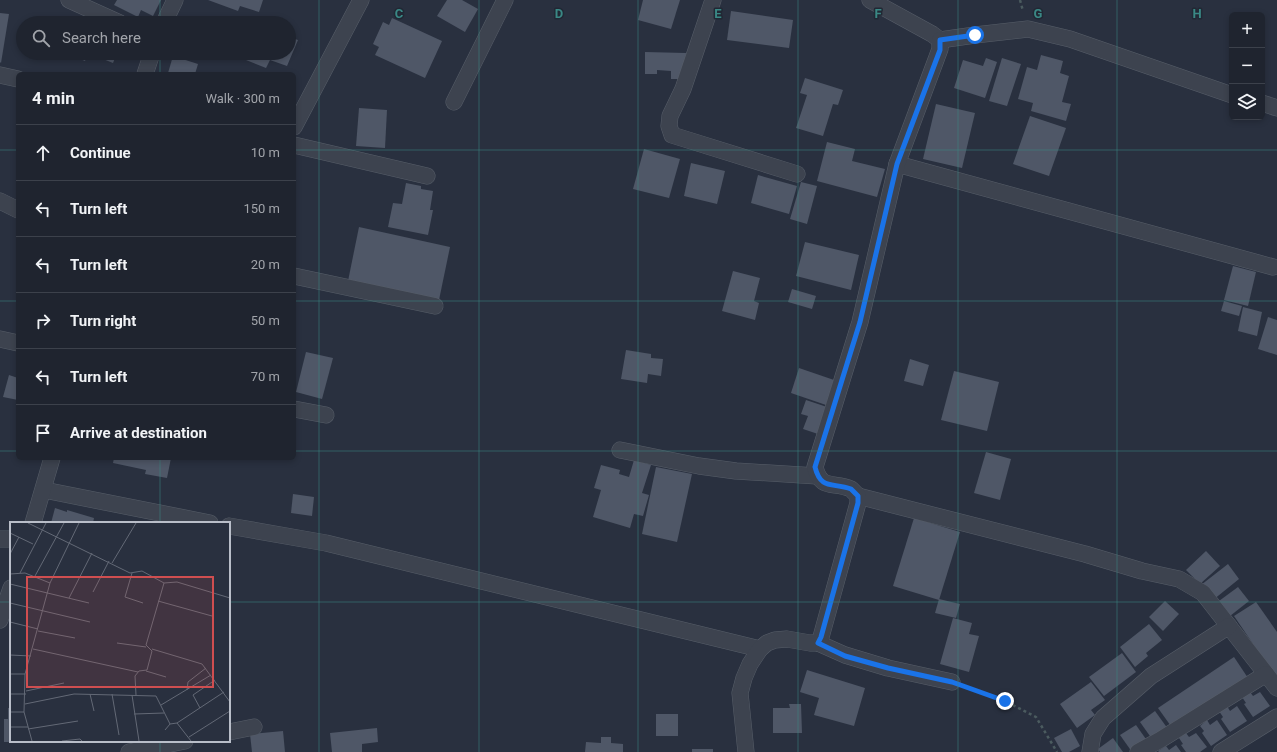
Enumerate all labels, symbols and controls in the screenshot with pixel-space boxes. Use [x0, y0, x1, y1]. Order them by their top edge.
text: C [395, 6, 404, 21]
text: D [555, 6, 563, 21]
text: E [714, 6, 722, 21]
text: F [874, 6, 882, 21]
text: G [1034, 6, 1043, 21]
text: H [1192, 6, 1202, 21]
map controls [1229, 12, 1265, 120]
button: + [1229, 12, 1265, 48]
search box [16, 16, 296, 60]
route start [966, 26, 984, 44]
icon: search [30, 27, 52, 49]
text: Search here [62, 29, 141, 47]
button: − [1229, 48, 1265, 84]
button: layers [1229, 84, 1265, 120]
text: 4 min [32, 88, 75, 108]
text: Walk · 300 m [205, 91, 280, 106]
icon: ahead [32, 142, 54, 164]
text: Continue [70, 144, 131, 162]
text: 10 m [251, 145, 280, 160]
icon: left [32, 198, 54, 220]
text: Turn left [70, 200, 127, 218]
text: 150 m [243, 201, 280, 216]
icon: left [32, 254, 54, 276]
text: Turn left [70, 256, 127, 274]
text: 20 m [251, 257, 280, 272]
icon: right [32, 310, 54, 332]
text: Turn right [70, 312, 136, 330]
text: 50 m [251, 313, 280, 328]
icon: left [32, 366, 54, 388]
text: Turn left [70, 368, 127, 386]
text: 70 m [251, 369, 280, 384]
icon: arrive [32, 422, 54, 444]
text: Arrive at destination [70, 424, 207, 442]
inset map [10, 522, 230, 742]
route end [996, 692, 1014, 710]

